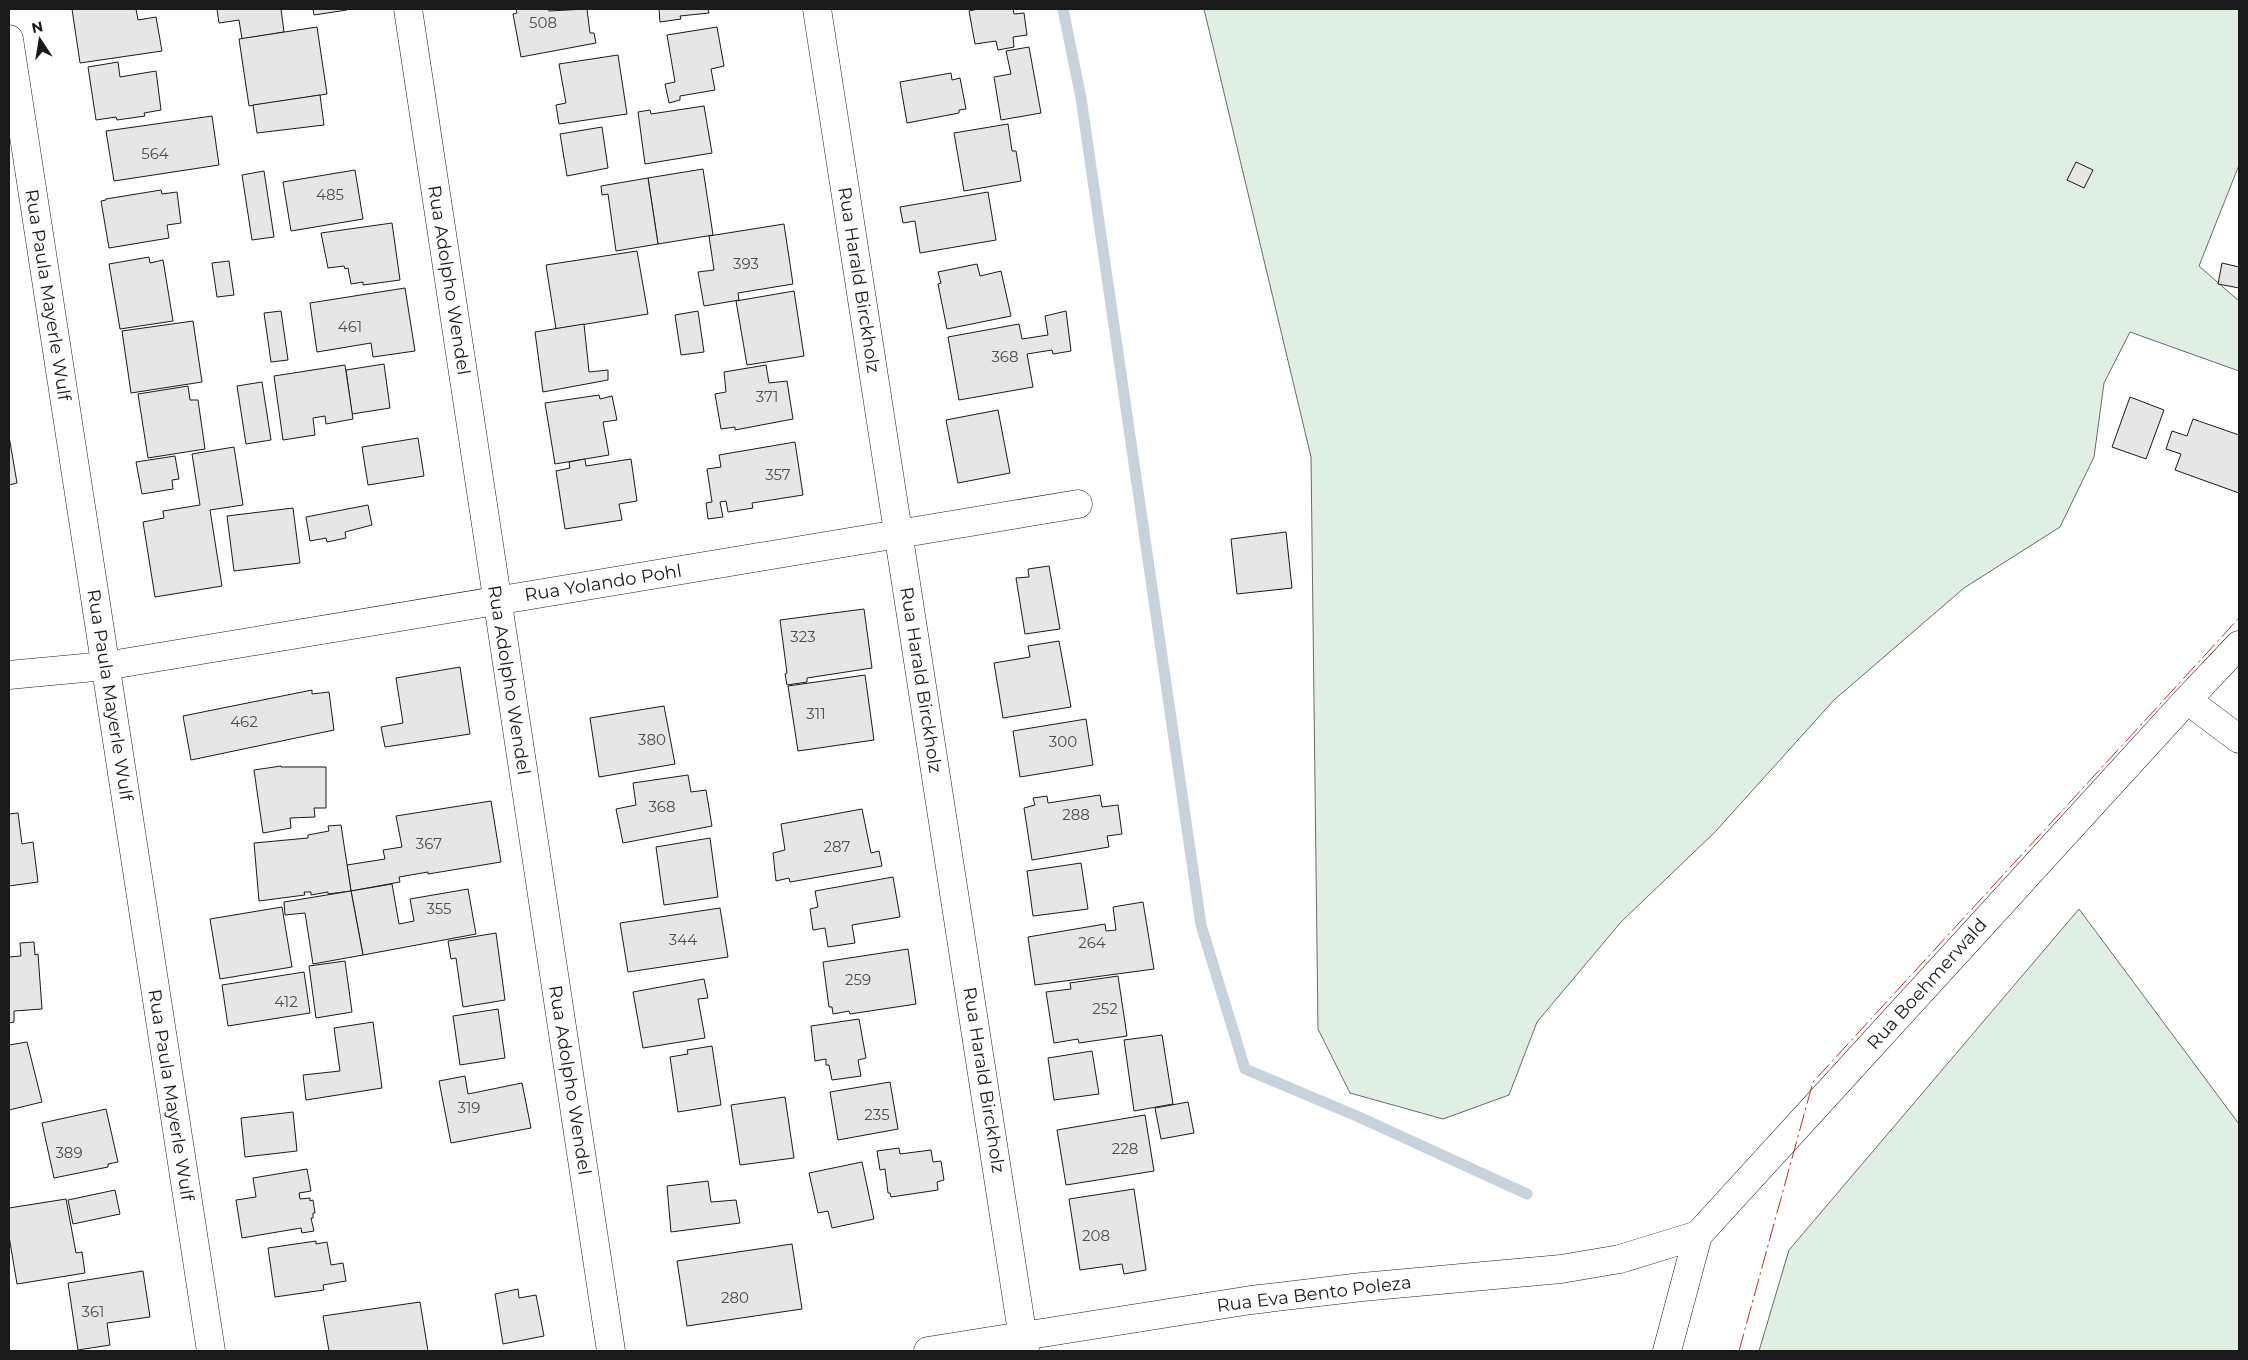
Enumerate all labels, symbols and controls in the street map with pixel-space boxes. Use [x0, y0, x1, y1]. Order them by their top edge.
house number: 508 [529, 13, 557, 32]
north arrow [15, 15, 65, 65]
text: N [30, 17, 45, 37]
house number: 564 [141, 144, 169, 163]
street label: Rua Adolpho Wendel [423, 183, 475, 377]
house number: 485 [316, 185, 344, 204]
street label: Rua Harald Birckholz [833, 185, 885, 375]
street label: Rua Paula Mayerle Wulf [20, 188, 76, 403]
house number: 393 [733, 254, 759, 273]
house number: 461 [338, 317, 362, 336]
house number: 368 [991, 347, 1019, 366]
house number: 371 [756, 387, 778, 406]
house number: 357 [765, 465, 791, 484]
street label: Rua Yolando Pohl [523, 560, 683, 606]
street label: Rua Adolpho Wendel [483, 583, 535, 777]
street label: Rua Harald Birckholz [895, 585, 947, 775]
street label: Rua Paula Mayerle Wulf [82, 588, 138, 803]
house number: 323 [790, 627, 816, 646]
house number: 311 [806, 704, 826, 723]
house number: 462 [230, 712, 258, 731]
house number: 380 [638, 730, 666, 749]
house number: 300 [1049, 732, 1077, 751]
house number: 368 [648, 797, 676, 816]
house number: 288 [1062, 805, 1090, 824]
house number: 367 [416, 834, 442, 853]
house number: 287 [824, 837, 851, 856]
house number: 355 [426, 899, 452, 918]
street label: Rua Boehmerwald [1862, 914, 1992, 1054]
house number: 344 [669, 930, 697, 949]
house number: 264 [1078, 933, 1106, 952]
house number: 259 [845, 970, 871, 989]
street label: Rua Adolpho Wendel [544, 983, 596, 1177]
street label: Rua Harald Birckholz [958, 985, 1010, 1175]
street label: Rua Paula Mayerle Wulf [143, 988, 199, 1203]
house number: 412 [274, 992, 298, 1011]
house number: 252 [1092, 999, 1118, 1018]
house number: 319 [457, 1098, 481, 1117]
house number: 235 [864, 1105, 890, 1124]
house number: 228 [1112, 1139, 1138, 1158]
house number: 389 [55, 1143, 83, 1162]
house number: 208 [1082, 1226, 1110, 1245]
street label: Rua Eva Bento Poleza [1215, 1271, 1413, 1317]
house number: 280 [721, 1288, 749, 1307]
house number: 361 [81, 1302, 105, 1321]

